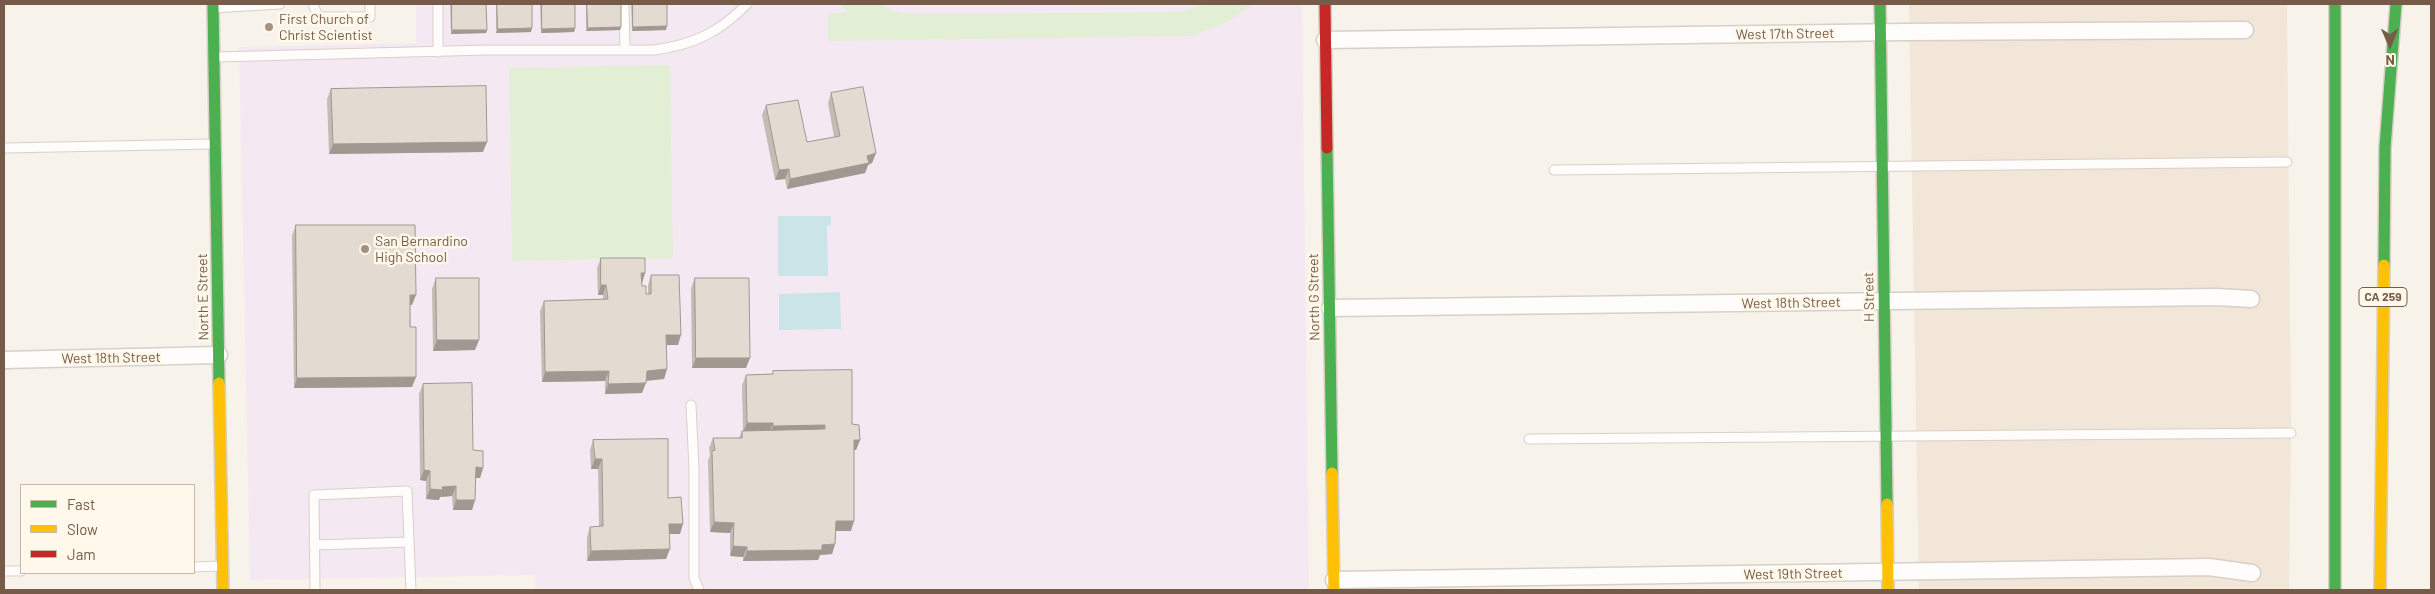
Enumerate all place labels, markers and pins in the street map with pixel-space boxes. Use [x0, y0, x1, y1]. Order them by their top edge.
place label: First Church of Christ Scientist [279, 11, 373, 44]
marker: First Church of Christ Scientist [263, 21, 275, 33]
place label: San Bernardino High School [375, 233, 468, 266]
marker: San Bernardino High School [359, 243, 371, 255]

